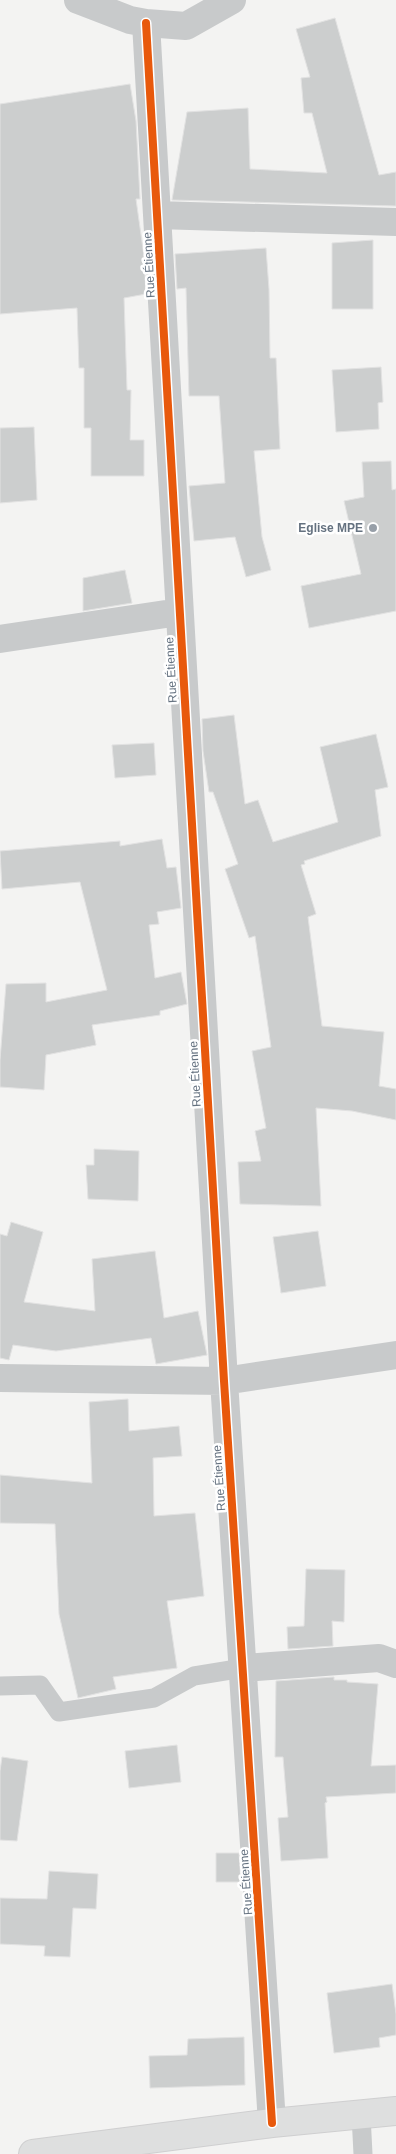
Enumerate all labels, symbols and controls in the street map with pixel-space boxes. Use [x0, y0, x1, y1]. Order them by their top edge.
street label: Rue Étienne [139, 231, 158, 298]
place label: Eglise MPE [298, 521, 363, 535]
marker: Eglise MPE [367, 522, 379, 534]
street label: Rue Étienne [161, 636, 180, 703]
street label: Rue Étienne [185, 1040, 204, 1107]
street label: Rue Étienne [209, 1444, 228, 1512]
street label: Rue Étienne [236, 1848, 255, 1916]

